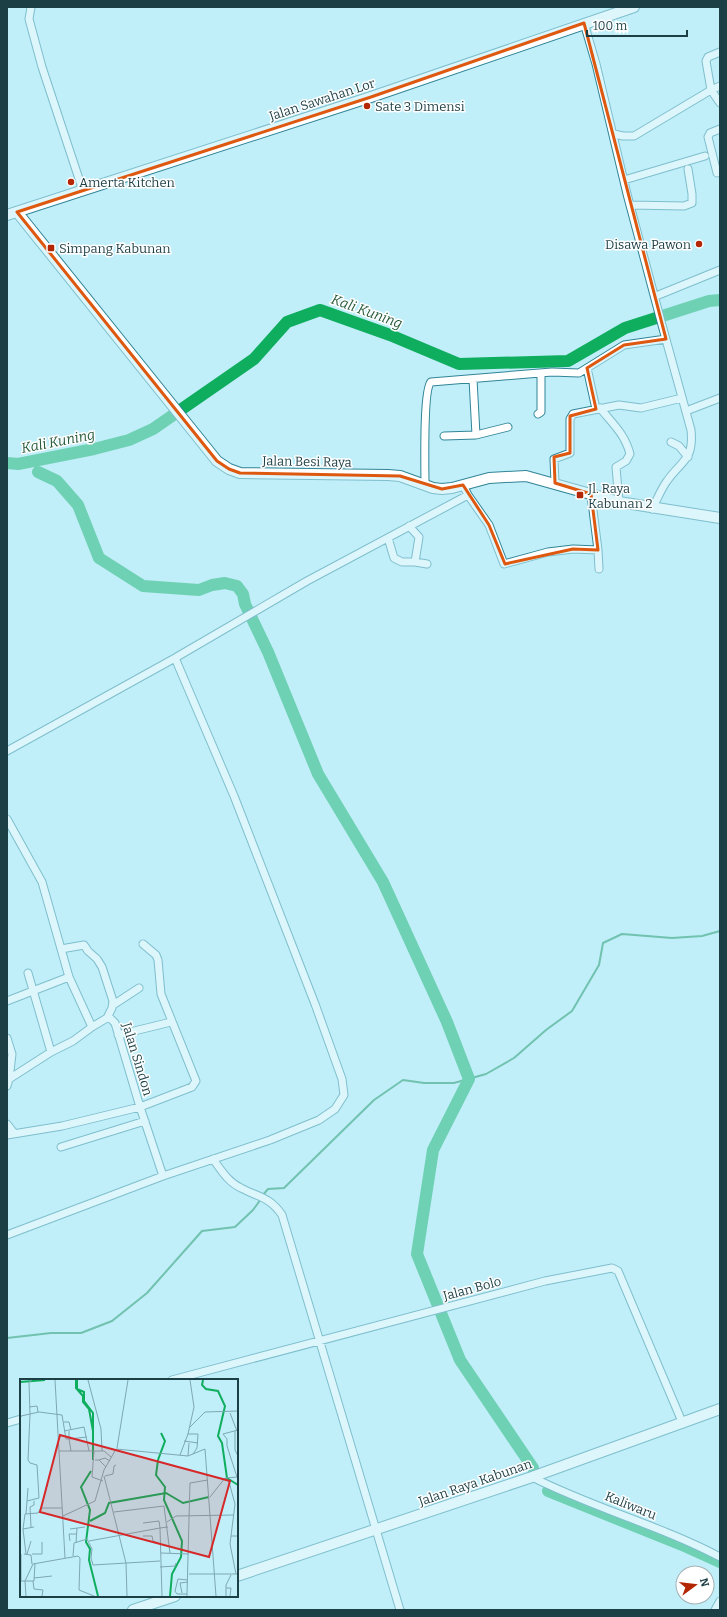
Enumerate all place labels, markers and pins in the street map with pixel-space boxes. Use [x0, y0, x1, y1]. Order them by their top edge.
place label: Sate 3 Dimensi [375, 99, 465, 114]
marker: Sate 3 Dimensi [362, 101, 372, 111]
place label: Amerta Kitchen [79, 175, 176, 190]
marker: Amerta Kitchen [66, 177, 76, 187]
place label: Disawa Pawon [605, 237, 692, 252]
marker: Disawa Pawon [694, 239, 704, 249]
place label: Simpang Kabunan [59, 241, 171, 256]
marker: Simpang Kabunan [46, 243, 56, 253]
place label: Jl. Raya Kabunan 2 [587, 481, 653, 511]
marker: Jl. Raya Kabunan 2 [575, 490, 585, 500]

